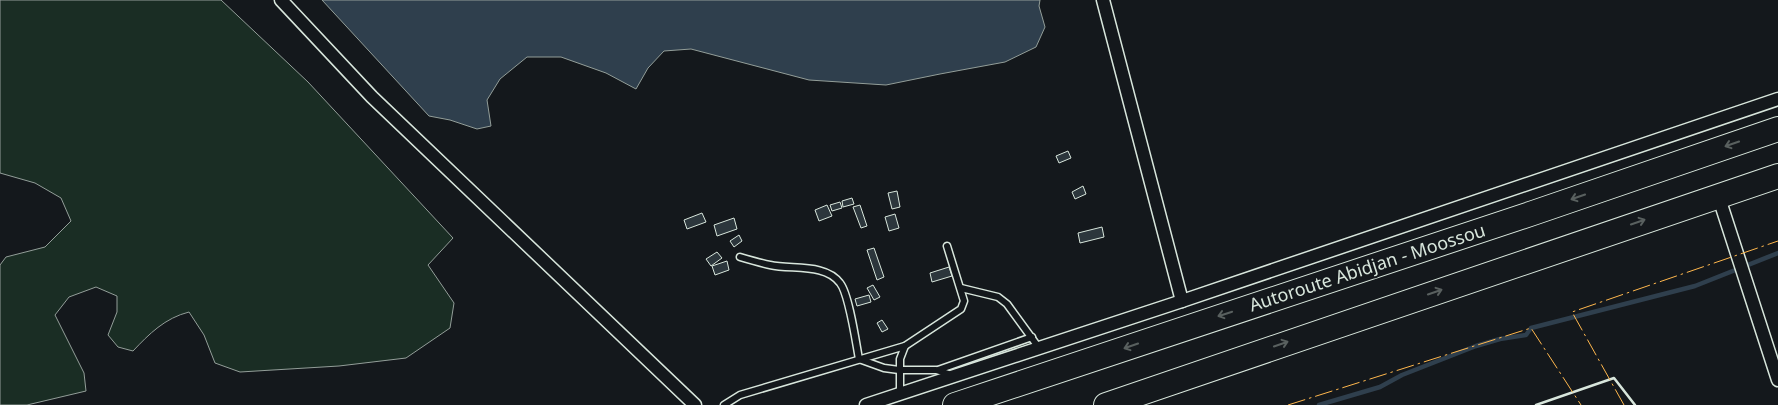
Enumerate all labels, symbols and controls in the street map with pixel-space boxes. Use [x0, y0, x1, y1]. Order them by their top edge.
one-way arrow [1724, 140, 1740, 150]
one-way arrow [1571, 193, 1587, 202]
street label: Autoroute Abidjan - Moossou [1246, 217, 1488, 317]
one-way arrow [1630, 217, 1645, 226]
one-way arrow [1426, 287, 1442, 296]
one-way arrow [1217, 310, 1233, 320]
one-way arrow [1272, 339, 1288, 348]
one-way arrow [1123, 342, 1139, 351]

